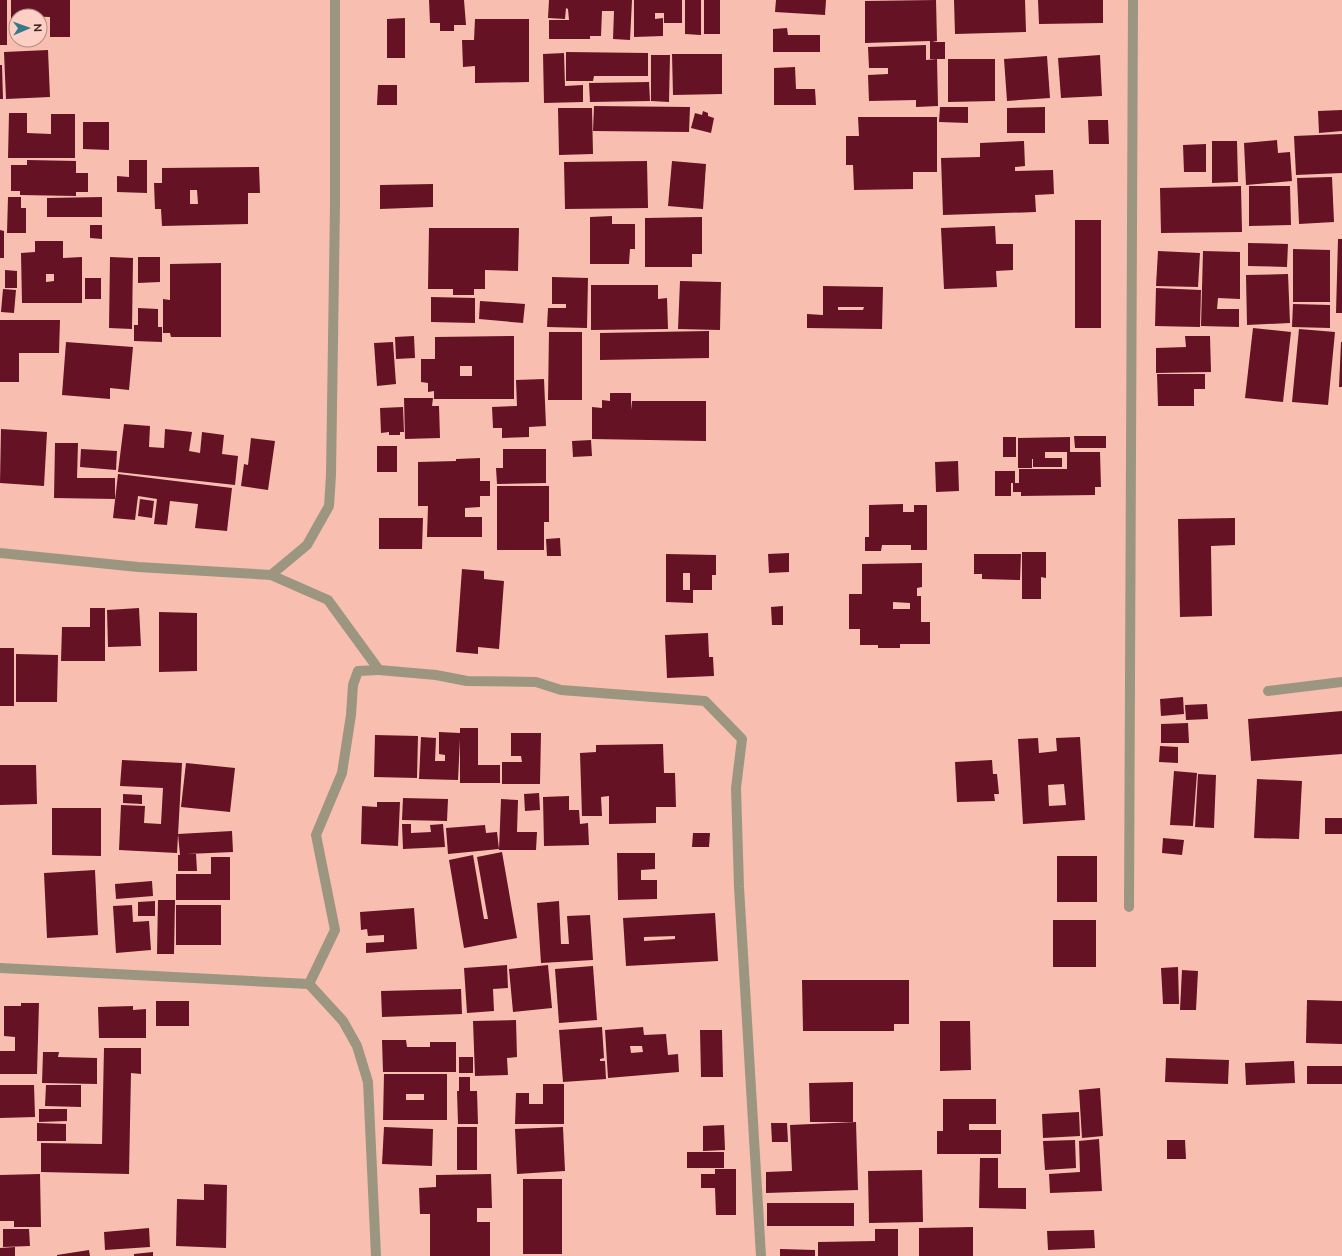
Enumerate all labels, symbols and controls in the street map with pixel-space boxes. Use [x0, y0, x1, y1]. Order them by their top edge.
north arrow [8, 8, 48, 48]
text: N [31, 23, 45, 32]

